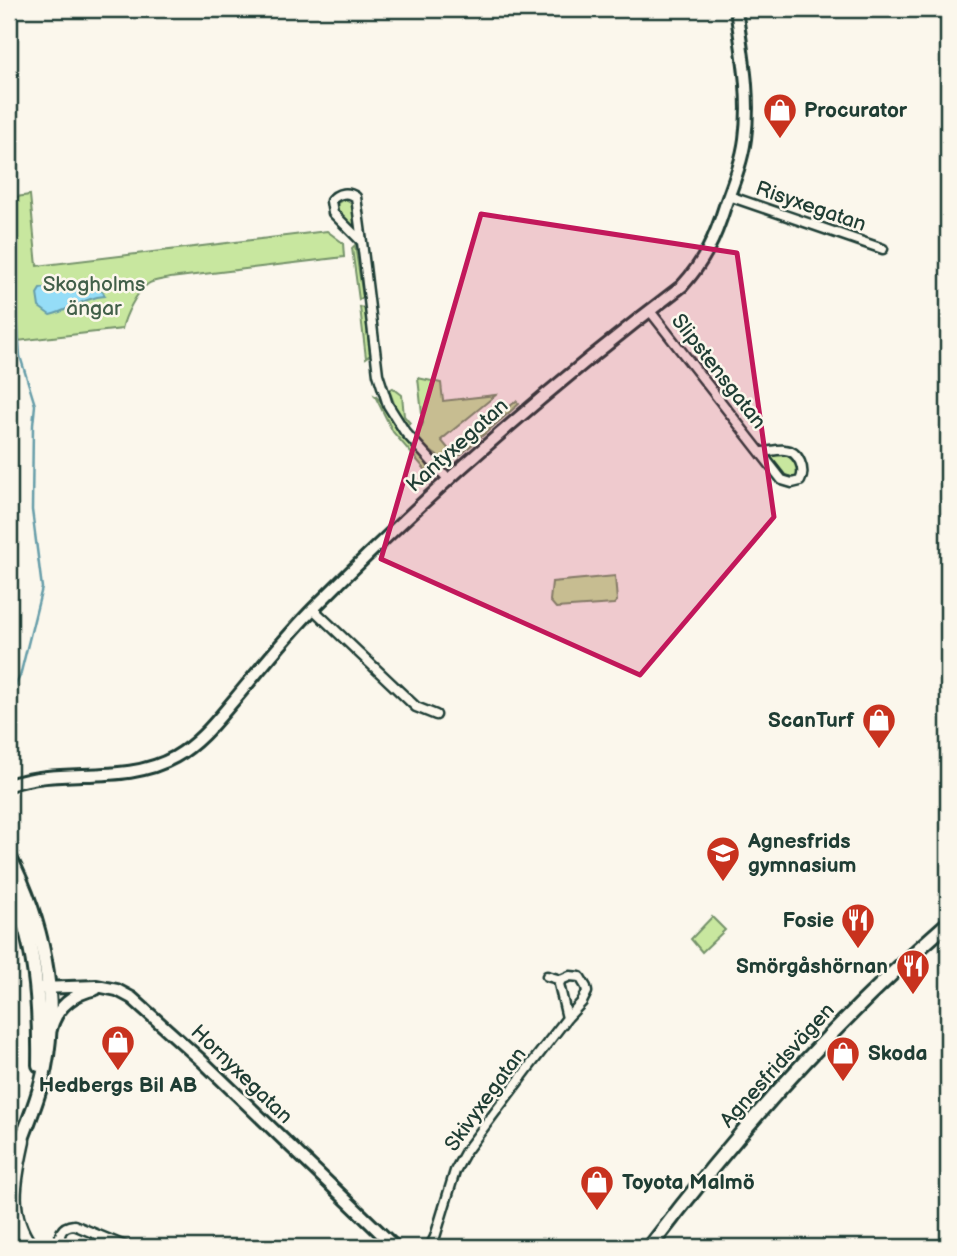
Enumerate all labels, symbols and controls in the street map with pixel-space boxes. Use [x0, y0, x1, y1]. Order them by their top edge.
shop icon: Procurator [761, 91, 799, 140]
place label: Procurator [804, 98, 908, 123]
street label: Risyxegatan [752, 176, 869, 237]
park label: Skogholms ängar [43, 272, 145, 321]
street label: Slipstensgatan [666, 309, 771, 434]
street label: Kantyxegatan [401, 393, 513, 498]
shop icon: ScanTurf [860, 701, 898, 750]
place label: ScanTurf [768, 708, 855, 733]
place label: Agnesfrids gymnasium [747, 829, 856, 878]
school or university icon: Agnesfrids gymnasium [704, 834, 742, 883]
restaurant icon: Fosie [839, 901, 877, 950]
place label: Fosie [782, 908, 834, 933]
restaurant icon: Smörgåshörnan [894, 947, 932, 996]
place label: Smörgåshörnan [736, 954, 888, 979]
street label: Agnesfridsvägen [715, 998, 840, 1133]
street label: Hornyxegatan [186, 1020, 298, 1129]
shop icon: Hedbergs Bil AB [99, 1023, 137, 1072]
shop icon: Skoda [824, 1034, 862, 1083]
place label: Skoda [868, 1041, 928, 1066]
street label: Skivyxegatan [439, 1042, 532, 1156]
place label: Hedbergs Bil AB [39, 1073, 197, 1098]
shop icon: Toyota Malmö [578, 1163, 616, 1212]
place label: Toyota Malmö [622, 1170, 755, 1195]

